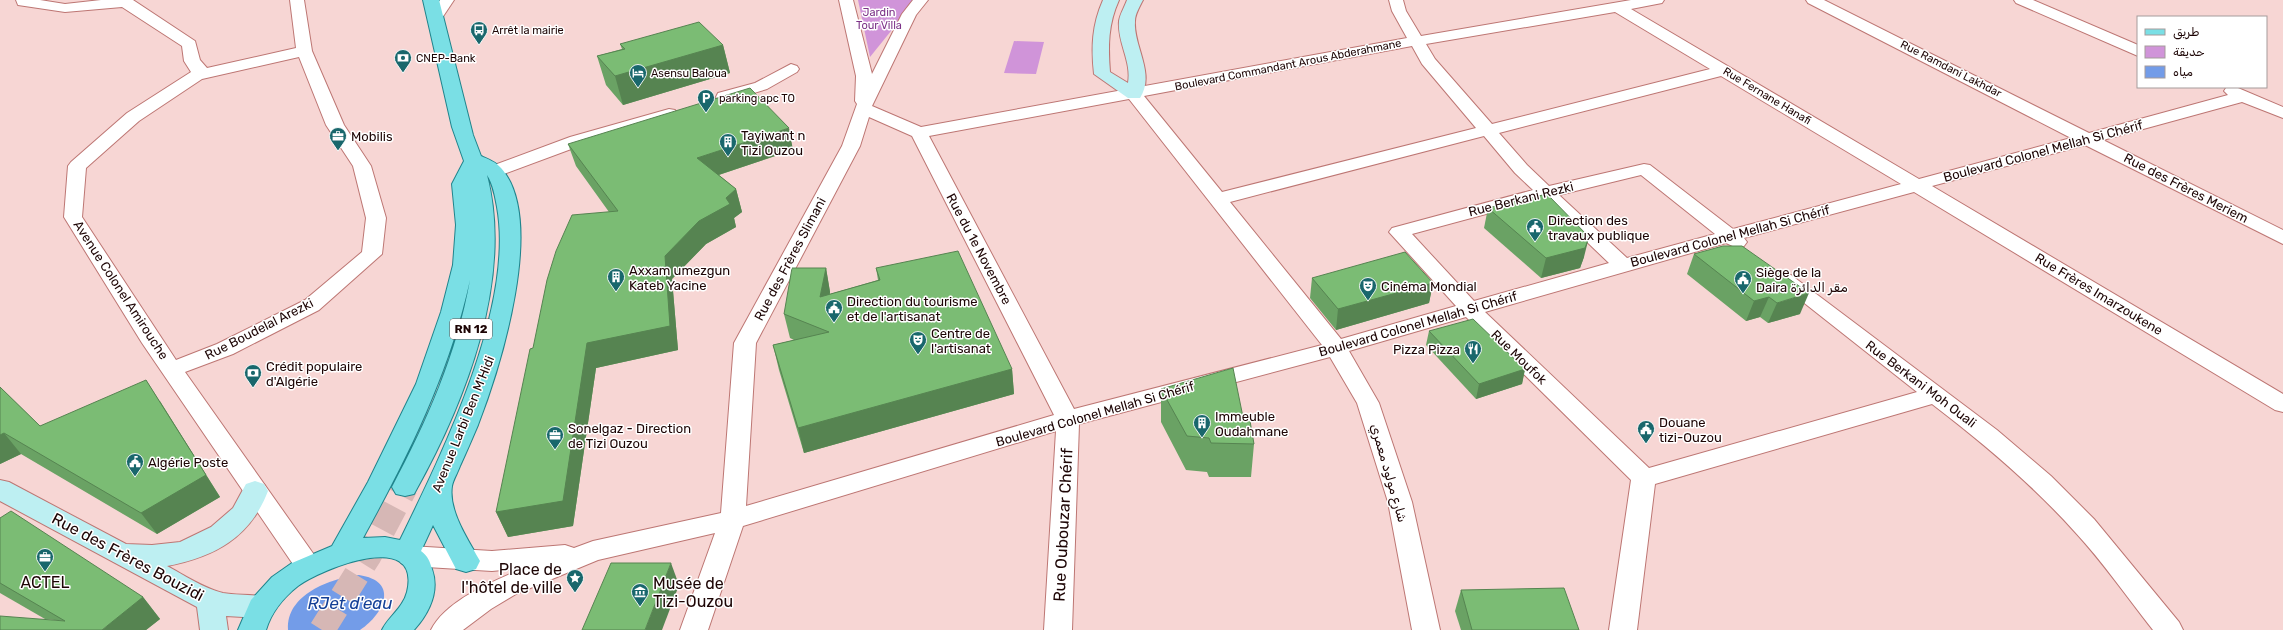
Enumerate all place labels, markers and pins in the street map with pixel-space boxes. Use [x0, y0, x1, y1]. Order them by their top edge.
bus stop icon: Arrêt la mairie [469, 20, 489, 45]
place label: Arrêt la mairie [492, 24, 564, 37]
bank icon: CNEP-Bank [393, 48, 413, 73]
place label: CNEP-Bank [416, 52, 476, 65]
hotel icon: Asensu Baloua [628, 63, 648, 88]
place label: Asensu Baloua [651, 67, 727, 80]
parking icon: parking apc TO [696, 88, 716, 113]
place label: parking apc TO [719, 92, 795, 105]
office icon: Mobilis [328, 126, 348, 151]
place label: Taɣiwant n Tizi Ouzou [741, 128, 806, 158]
place label: Mobilis [351, 129, 393, 144]
building icon: Taɣiwant n Tizi Ouzou [718, 132, 738, 157]
place label: Direction des travaux publique [1548, 213, 1650, 243]
public building icon: Direction des travaux publique [1525, 217, 1545, 242]
place label: Axxam umezgun Kateb Yacine [629, 263, 730, 293]
place label: Siège de la Daira مقر الدائرة [1756, 265, 1848, 296]
building icon: Axxam umezgun Kateb Yacine [606, 267, 626, 292]
public building icon: Siège de la Daira مقر الدائرة [1733, 269, 1753, 294]
theatre icon: Cinéma Mondial [1358, 276, 1378, 301]
place label: Cinéma Mondial [1381, 279, 1477, 294]
place label: Direction du tourisme et de l'artisanat [847, 294, 978, 324]
public building icon: Direction du tourisme et de l'artisanat [824, 298, 844, 323]
place label: Centre de l'artisanat [931, 326, 991, 356]
theatre icon: Centre de l'artisanat [908, 330, 928, 355]
restaurant icon: Pizza Pizza [1463, 339, 1483, 364]
place label: Pizza Pizza [1393, 342, 1460, 357]
place label: Crédit populaire d'Algérie [266, 359, 362, 390]
bank icon: Crédit populaire d'Algérie [243, 363, 263, 388]
place label: Immeuble Oudahmane [1215, 409, 1288, 439]
building icon: Immeuble Oudahmane [1192, 413, 1212, 438]
place label: Douane tizi-Ouzou [1659, 415, 1722, 445]
public building icon: Douane tizi-Ouzou [1636, 419, 1656, 444]
place label: Sonelgaz - Direction de Tizi Ouzou [568, 421, 691, 451]
office icon: Sonelgaz - Direction de Tizi Ouzou [545, 425, 565, 450]
public building icon: Algérie Poste [125, 452, 145, 477]
place label: Algérie Poste [148, 455, 228, 471]
office icon: ACTEL [35, 547, 55, 572]
place label: Place de l'hôtel de ville [461, 560, 562, 597]
place icon: Place de l'hôtel de ville [565, 568, 585, 593]
place label: ACTEL [20, 573, 70, 592]
place label: Musée de Tizi-Ouzou [653, 574, 733, 611]
museum icon: Musée de Tizi-Ouzou [630, 582, 650, 607]

